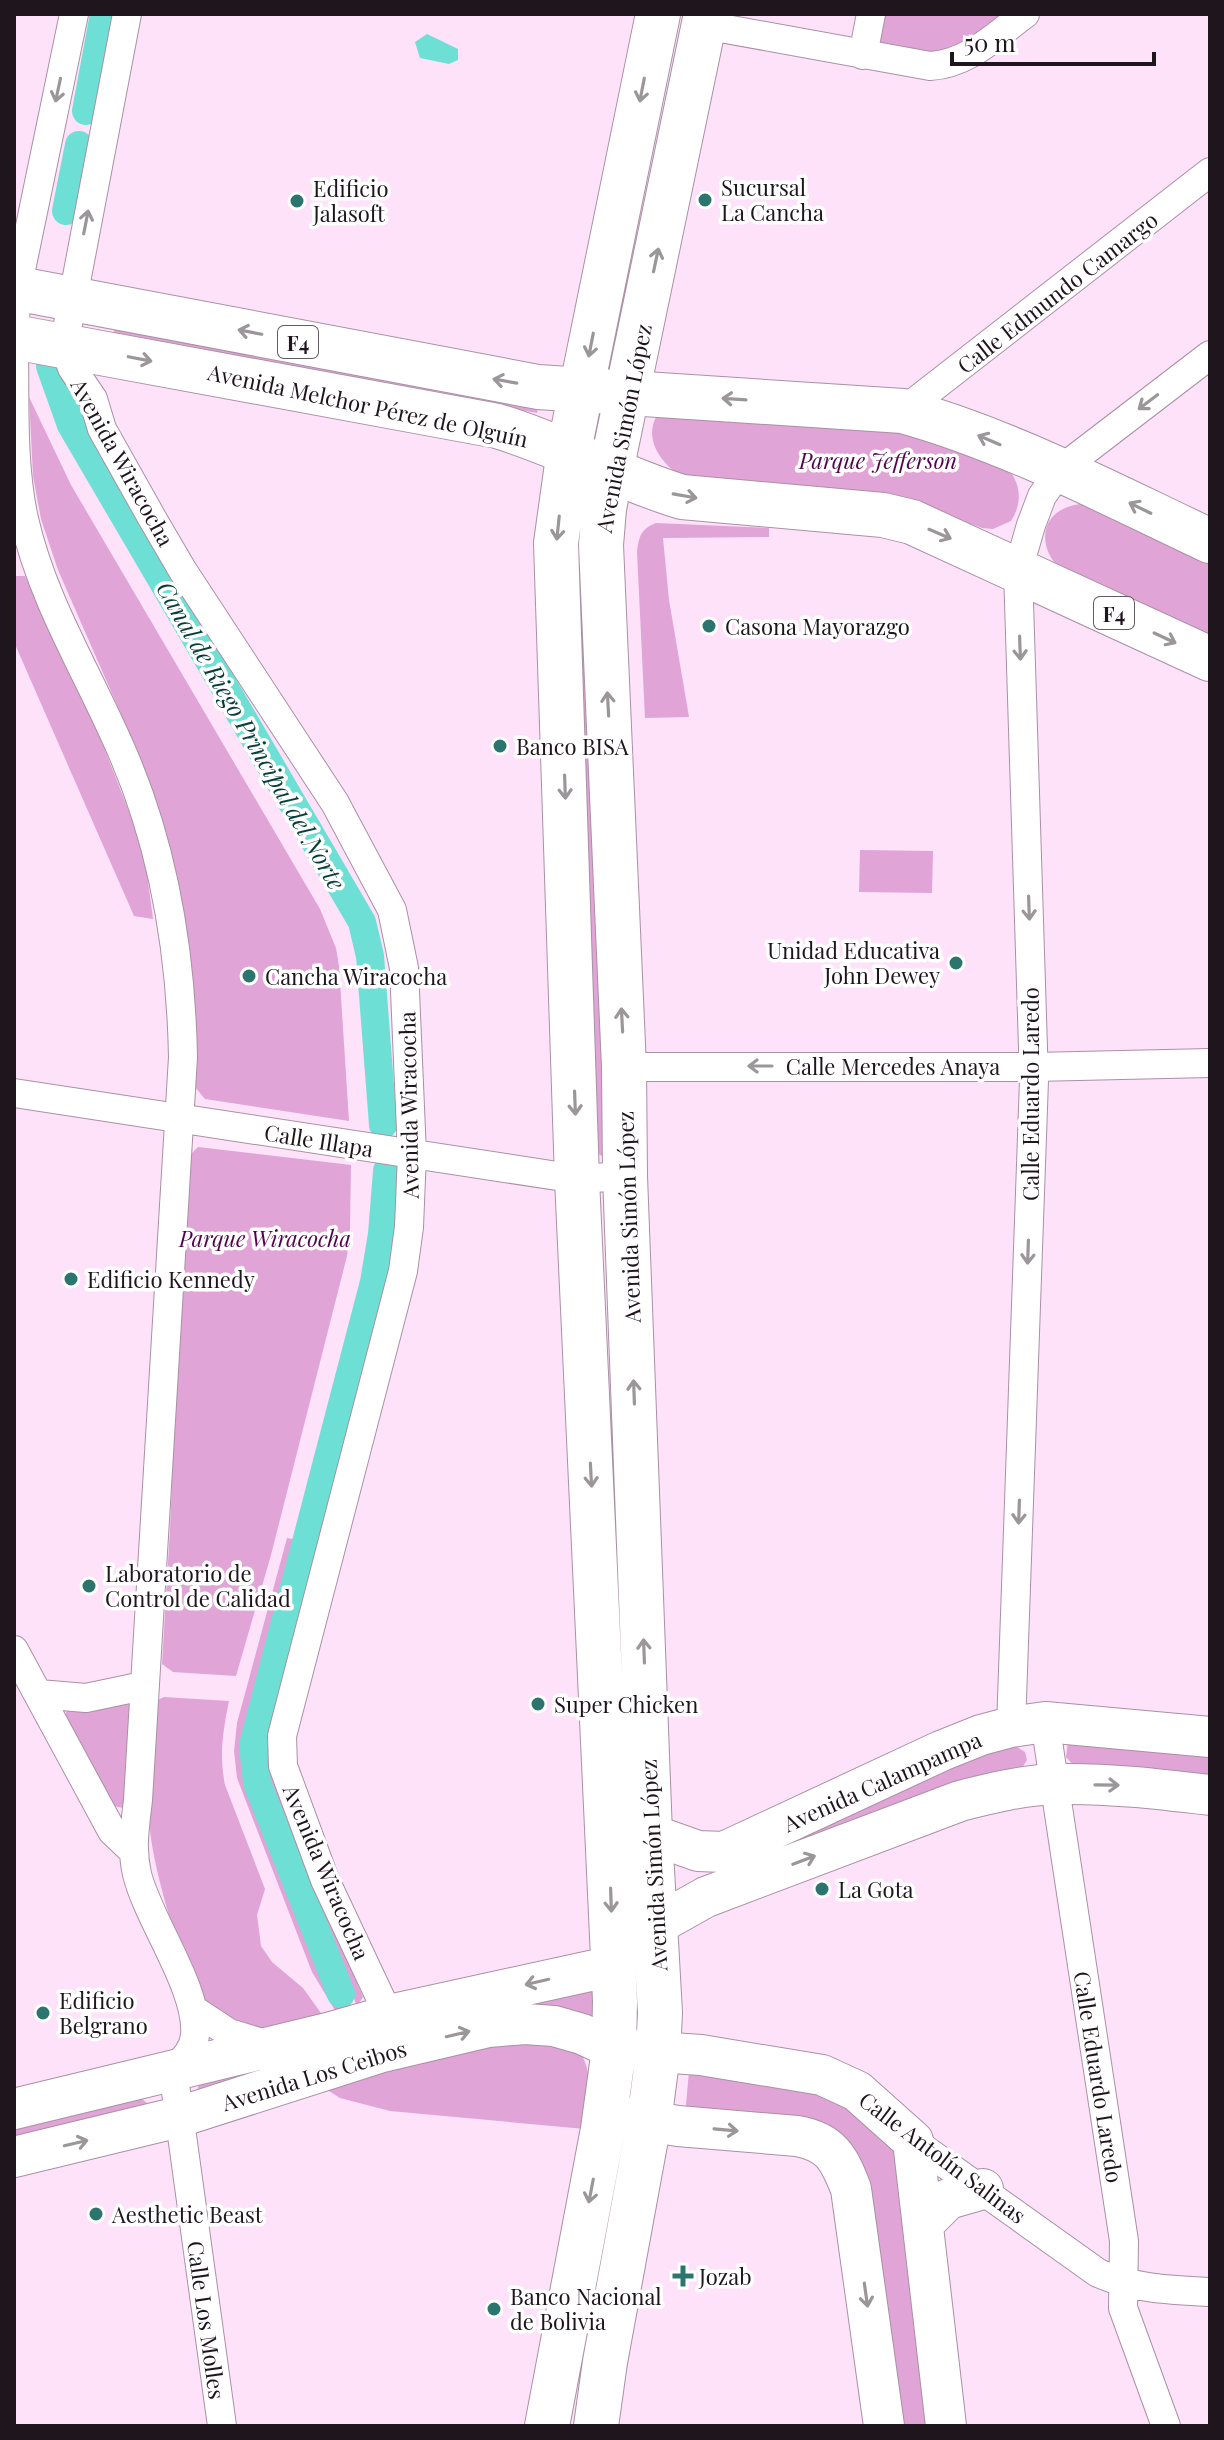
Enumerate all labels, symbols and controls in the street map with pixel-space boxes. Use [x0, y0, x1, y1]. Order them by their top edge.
scale bar [952, 16, 1154, 66]
text: 50 m [964, 26, 1016, 58]
one-way arrow [50, 77, 65, 103]
one-way arrow [634, 77, 649, 103]
place label: Sucursal La Cancha [721, 172, 824, 227]
place label: Edificio Jalasoft [312, 173, 388, 228]
marker: Sucursal La Cancha [696, 191, 714, 209]
marker: Edificio Jalasoft [288, 192, 306, 210]
street label: Calle Edmundo Camargo [951, 204, 1163, 380]
one-way arrow [79, 209, 94, 235]
one-way arrow [649, 248, 664, 273]
street label: Avenida Simón López [588, 321, 658, 536]
one-way arrow [237, 324, 263, 339]
road number: F4 [278, 326, 318, 358]
one-way arrow [583, 332, 598, 358]
one-way arrow [127, 352, 153, 367]
street label: Avenida Melchor Pérez de Olguín [204, 356, 531, 454]
street label: Avenida Wiracocha [64, 372, 182, 551]
one-way arrow [493, 373, 518, 388]
one-way arrow [721, 391, 748, 406]
one-way arrow [1138, 394, 1159, 411]
one-way arrow [977, 432, 1001, 446]
park label: Parque Jefferson [798, 445, 957, 475]
one-way arrow [671, 490, 697, 505]
one-way arrow [1128, 500, 1152, 515]
one-way arrow [550, 514, 565, 541]
one-way arrow [927, 528, 952, 543]
water label: Canal de Riego Principal del Norte [150, 575, 354, 895]
road number: F4 [1094, 597, 1134, 629]
place label: Casona Mayorazgo [725, 611, 910, 641]
marker: Casona Mayorazgo [700, 617, 718, 635]
one-way arrow [1153, 631, 1177, 646]
one-way arrow [1013, 634, 1028, 661]
one-way arrow [600, 691, 615, 718]
place label: Banco BISA [516, 731, 629, 761]
marker: Banco BISA [491, 737, 509, 755]
one-way arrow [557, 773, 572, 800]
one-way arrow [1021, 894, 1036, 921]
place label: Unidad Educativa John Dewey [767, 935, 940, 990]
marker: Unidad Educativa John Dewey [947, 954, 965, 972]
place label: Cancha Wiracocha [265, 961, 447, 991]
marker: Cancha Wiracocha [240, 967, 258, 985]
street label: Calle Eduardo Laredo [1015, 987, 1045, 1201]
one-way arrow [614, 1007, 629, 1034]
street label: Avenida Wiracocha [391, 1011, 425, 1200]
street label: Calle Mercedes Anaya [786, 1051, 1000, 1081]
one-way arrow [747, 1058, 774, 1074]
one-way arrow [567, 1089, 583, 1116]
street label: Avenida Simón López [609, 1111, 647, 1324]
street label: Calle Illapa [262, 1117, 376, 1163]
park label: Parque Wiracocha [178, 1223, 351, 1253]
one-way arrow [1020, 1238, 1035, 1265]
place label: Edificio Kennedy [87, 1264, 255, 1294]
marker: Edificio Kennedy [62, 1270, 80, 1288]
one-way arrow [627, 1379, 642, 1406]
one-way arrow [584, 1461, 599, 1488]
one-way arrow [1011, 1498, 1026, 1525]
place label: Laboratorio de Control de Calidad [105, 1558, 291, 1613]
marker: Laboratorio de Control de Calidad [80, 1577, 98, 1595]
one-way arrow [636, 1638, 651, 1665]
place label: Super Chicken [554, 1689, 698, 1719]
marker: Super Chicken [529, 1695, 547, 1713]
street label: Avenida Calampampa [777, 1724, 986, 1839]
street label: Avenida Simón López [632, 1758, 674, 1973]
one-way arrow [1093, 1777, 1120, 1793]
street label: Avenida Wiracocha [276, 1779, 377, 1964]
one-way arrow [791, 1852, 816, 1866]
place label: La Gota [838, 1874, 913, 1904]
marker: La Gota [813, 1880, 831, 1898]
one-way arrow [603, 1886, 618, 1913]
street label: Calle Eduardo Laredo [1067, 1969, 1131, 2185]
one-way arrow [524, 1975, 550, 1990]
place label: Edificio Belgrano [59, 1985, 148, 2040]
marker: Edificio Belgrano [34, 2004, 52, 2022]
one-way arrow [444, 2026, 470, 2041]
street label: Avenida Los Ceibos [217, 2033, 410, 2118]
street label: Calle Antolín Salinas [853, 2084, 1033, 2230]
one-way arrow [712, 2122, 739, 2137]
one-way arrow [63, 2135, 89, 2150]
one-way arrow [582, 2178, 597, 2203]
place label: Aesthetic Beast [111, 2199, 264, 2229]
marker: Aesthetic Beast [87, 2205, 105, 2223]
street label: Calle Los Molles [181, 2239, 233, 2401]
place label: Jozab [698, 2261, 752, 2291]
marker: Jozab [674, 2267, 692, 2285]
place label: Banco Nacional de Bolivia [510, 2281, 662, 2336]
one-way arrow [859, 2282, 874, 2308]
marker: Banco Nacional de Bolivia [485, 2300, 503, 2318]

